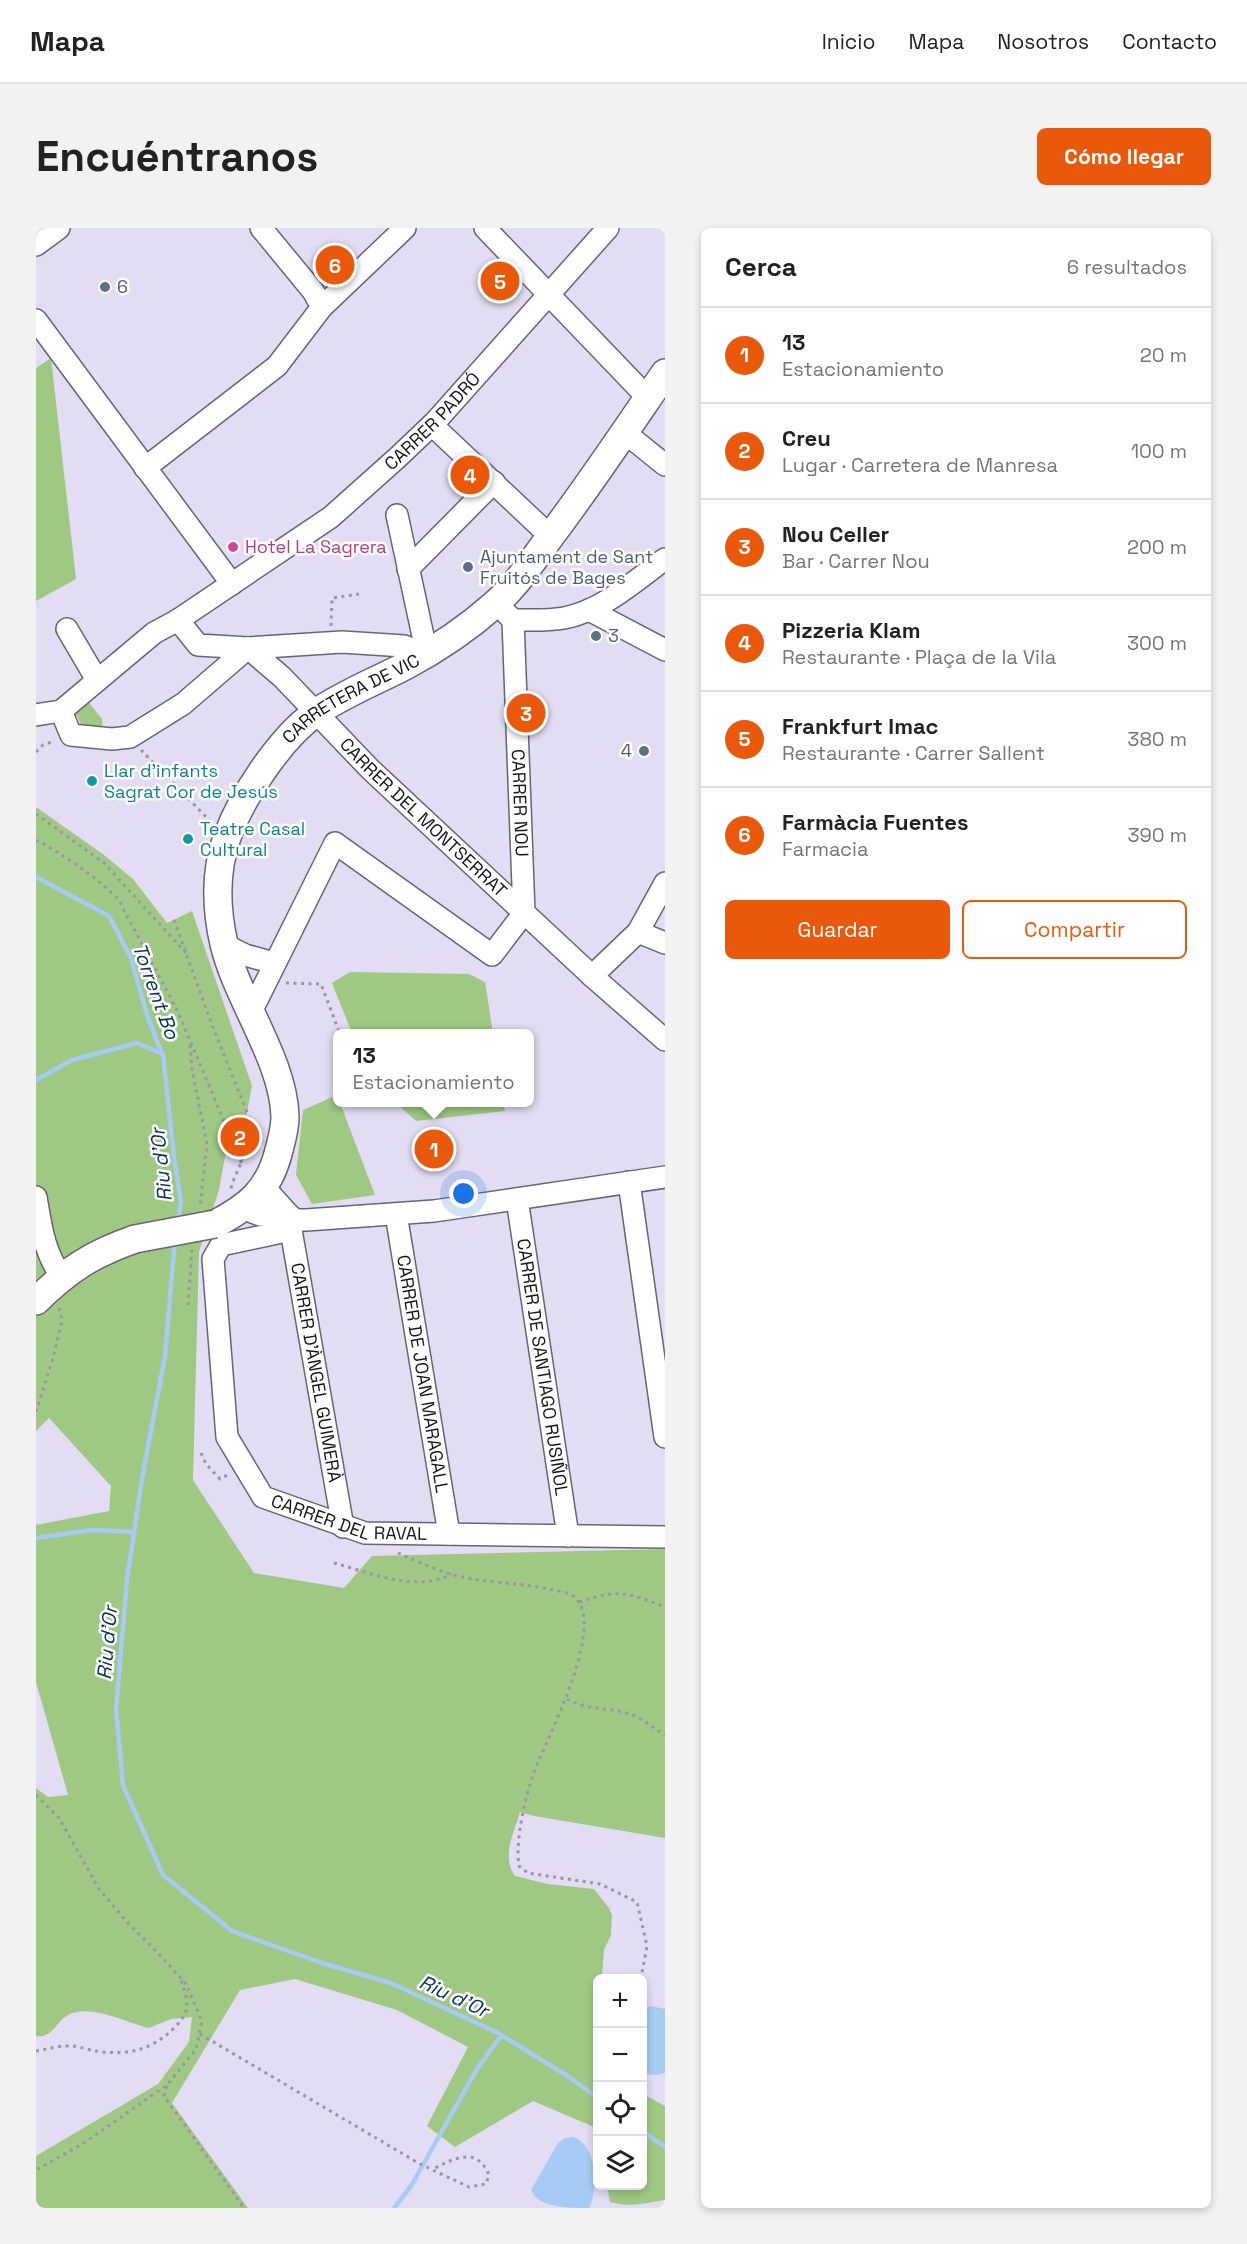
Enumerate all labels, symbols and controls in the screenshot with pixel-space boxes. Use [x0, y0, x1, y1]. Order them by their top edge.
text: Mapa [30, 23, 105, 59]
text: Inicio [822, 28, 876, 55]
text: Mapa [909, 28, 964, 55]
text: Nosotros [997, 28, 1089, 55]
text: Contacto [1122, 28, 1217, 55]
button: Cómo llegar [1037, 128, 1211, 185]
text: Encuéntranos [36, 130, 318, 183]
pin: 6 [316, 243, 354, 288]
text: Cerca [725, 250, 797, 284]
text: 6 resultados [1067, 254, 1187, 280]
pin: 5 [480, 259, 520, 304]
place label: 6 [117, 275, 128, 298]
marker: 6 [98, 280, 112, 294]
text: 13 [782, 328, 805, 356]
text: 1 [740, 342, 749, 368]
text: 20 m [1140, 342, 1187, 368]
text: Estacionamiento [782, 356, 944, 382]
street label: CARRER PADRÓ [379, 367, 485, 475]
text: Creu [782, 424, 831, 452]
text: 2 [739, 438, 750, 464]
text: 100 m [1131, 438, 1187, 464]
pin: 4 [450, 452, 490, 498]
text: Lugar · Carretera de Manresa [782, 452, 1058, 478]
text: Nou Celler [782, 520, 889, 548]
text: 3 [738, 534, 751, 560]
text: 200 m [1127, 534, 1187, 560]
place label: Hotel La Sagrera [245, 535, 387, 558]
marker: Hotel La Sagrera [226, 540, 240, 554]
place label: Ajuntament de Sant Fruitós de Bages [480, 545, 653, 589]
text: Bar · Carrer Nou [782, 548, 930, 574]
marker: Ajuntament de Sant Fruitós de Bages [461, 560, 475, 574]
text: Pizzeria Klam [782, 616, 920, 644]
place label: 3 [608, 624, 619, 647]
marker: 3 [589, 629, 603, 643]
text: 4 [738, 630, 751, 656]
text: 300 m [1127, 630, 1187, 656]
text: Restaurante · Plaça de la Vila [782, 644, 1056, 670]
street label: CARRETERA DE VIC [277, 648, 424, 748]
pin: 3 [506, 690, 546, 736]
text: Frankfurt Imac [782, 712, 938, 740]
text: 5 [739, 726, 751, 752]
text: 380 m [1127, 726, 1187, 752]
street label: CARRER DEL MONTSERRAT [335, 733, 512, 902]
place label: 4 [621, 739, 632, 762]
text: Restaurante · Carrer Sallent [782, 740, 1045, 766]
marker: 4 [637, 744, 651, 758]
street label: CARRER NOU [507, 749, 534, 857]
place label: Llar d'infants Sagrat Cor de Jesús [104, 759, 278, 803]
marker: Llar d'infants Sagrat Cor de Jesús [85, 774, 99, 788]
text: Farmàcia Fuentes [782, 808, 968, 836]
place label: Teatre Casal Cultural [200, 817, 305, 861]
text: 6 [738, 822, 751, 848]
text: 390 m [1128, 822, 1187, 848]
marker: Teatre Casal Cultural [181, 832, 195, 846]
text: Farmacia [782, 836, 868, 862]
button: Guardar [725, 900, 950, 959]
button: Compartir [962, 900, 1187, 959]
water label: Torrent Bo [127, 939, 186, 1043]
popup [333, 1029, 534, 1107]
text: 13 [352, 1041, 376, 1069]
text: Estacionamiento [352, 1069, 515, 1095]
pin: 2 [220, 1114, 260, 1160]
water label: Riu d'Or [144, 1125, 178, 1203]
pin: 1 [414, 1126, 454, 1172]
your location [449, 1179, 478, 1208]
street label: CARRER DE SANTIAGO RUSIÑOL [512, 1237, 574, 1497]
street label: CARRER DE JOAN MARAGALL [392, 1253, 454, 1495]
street label: CARRER D'ÀNGEL GUIMERÀ [286, 1261, 347, 1484]
street label: CARRER DEL RAVAL [268, 1489, 427, 1545]
water label: Riu d'Or [91, 1603, 123, 1681]
water label: Riu d'Or [415, 1969, 495, 2024]
map controls [593, 1974, 647, 2190]
button: + [593, 1974, 647, 2028]
button: − [593, 2028, 647, 2082]
button: locate [593, 2082, 647, 2136]
button: layers [593, 2136, 647, 2190]

